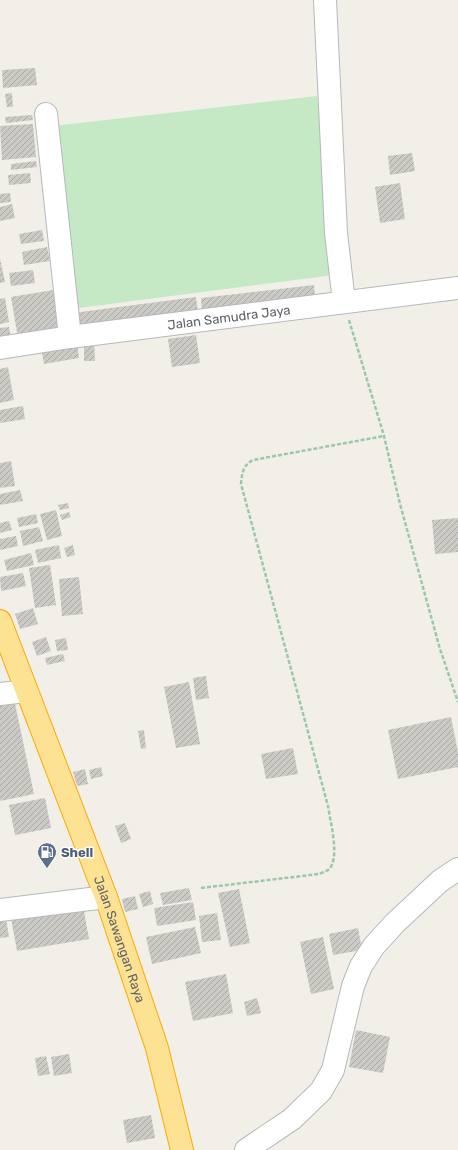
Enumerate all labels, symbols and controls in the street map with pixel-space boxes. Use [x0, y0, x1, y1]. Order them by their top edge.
street label: Jalan Samudra Jaya [167, 302, 291, 332]
fuel station icon: Shell [36, 841, 58, 869]
place label: Shell [61, 845, 93, 860]
street label: Jalan Sawangan Raya [91, 874, 149, 1004]

